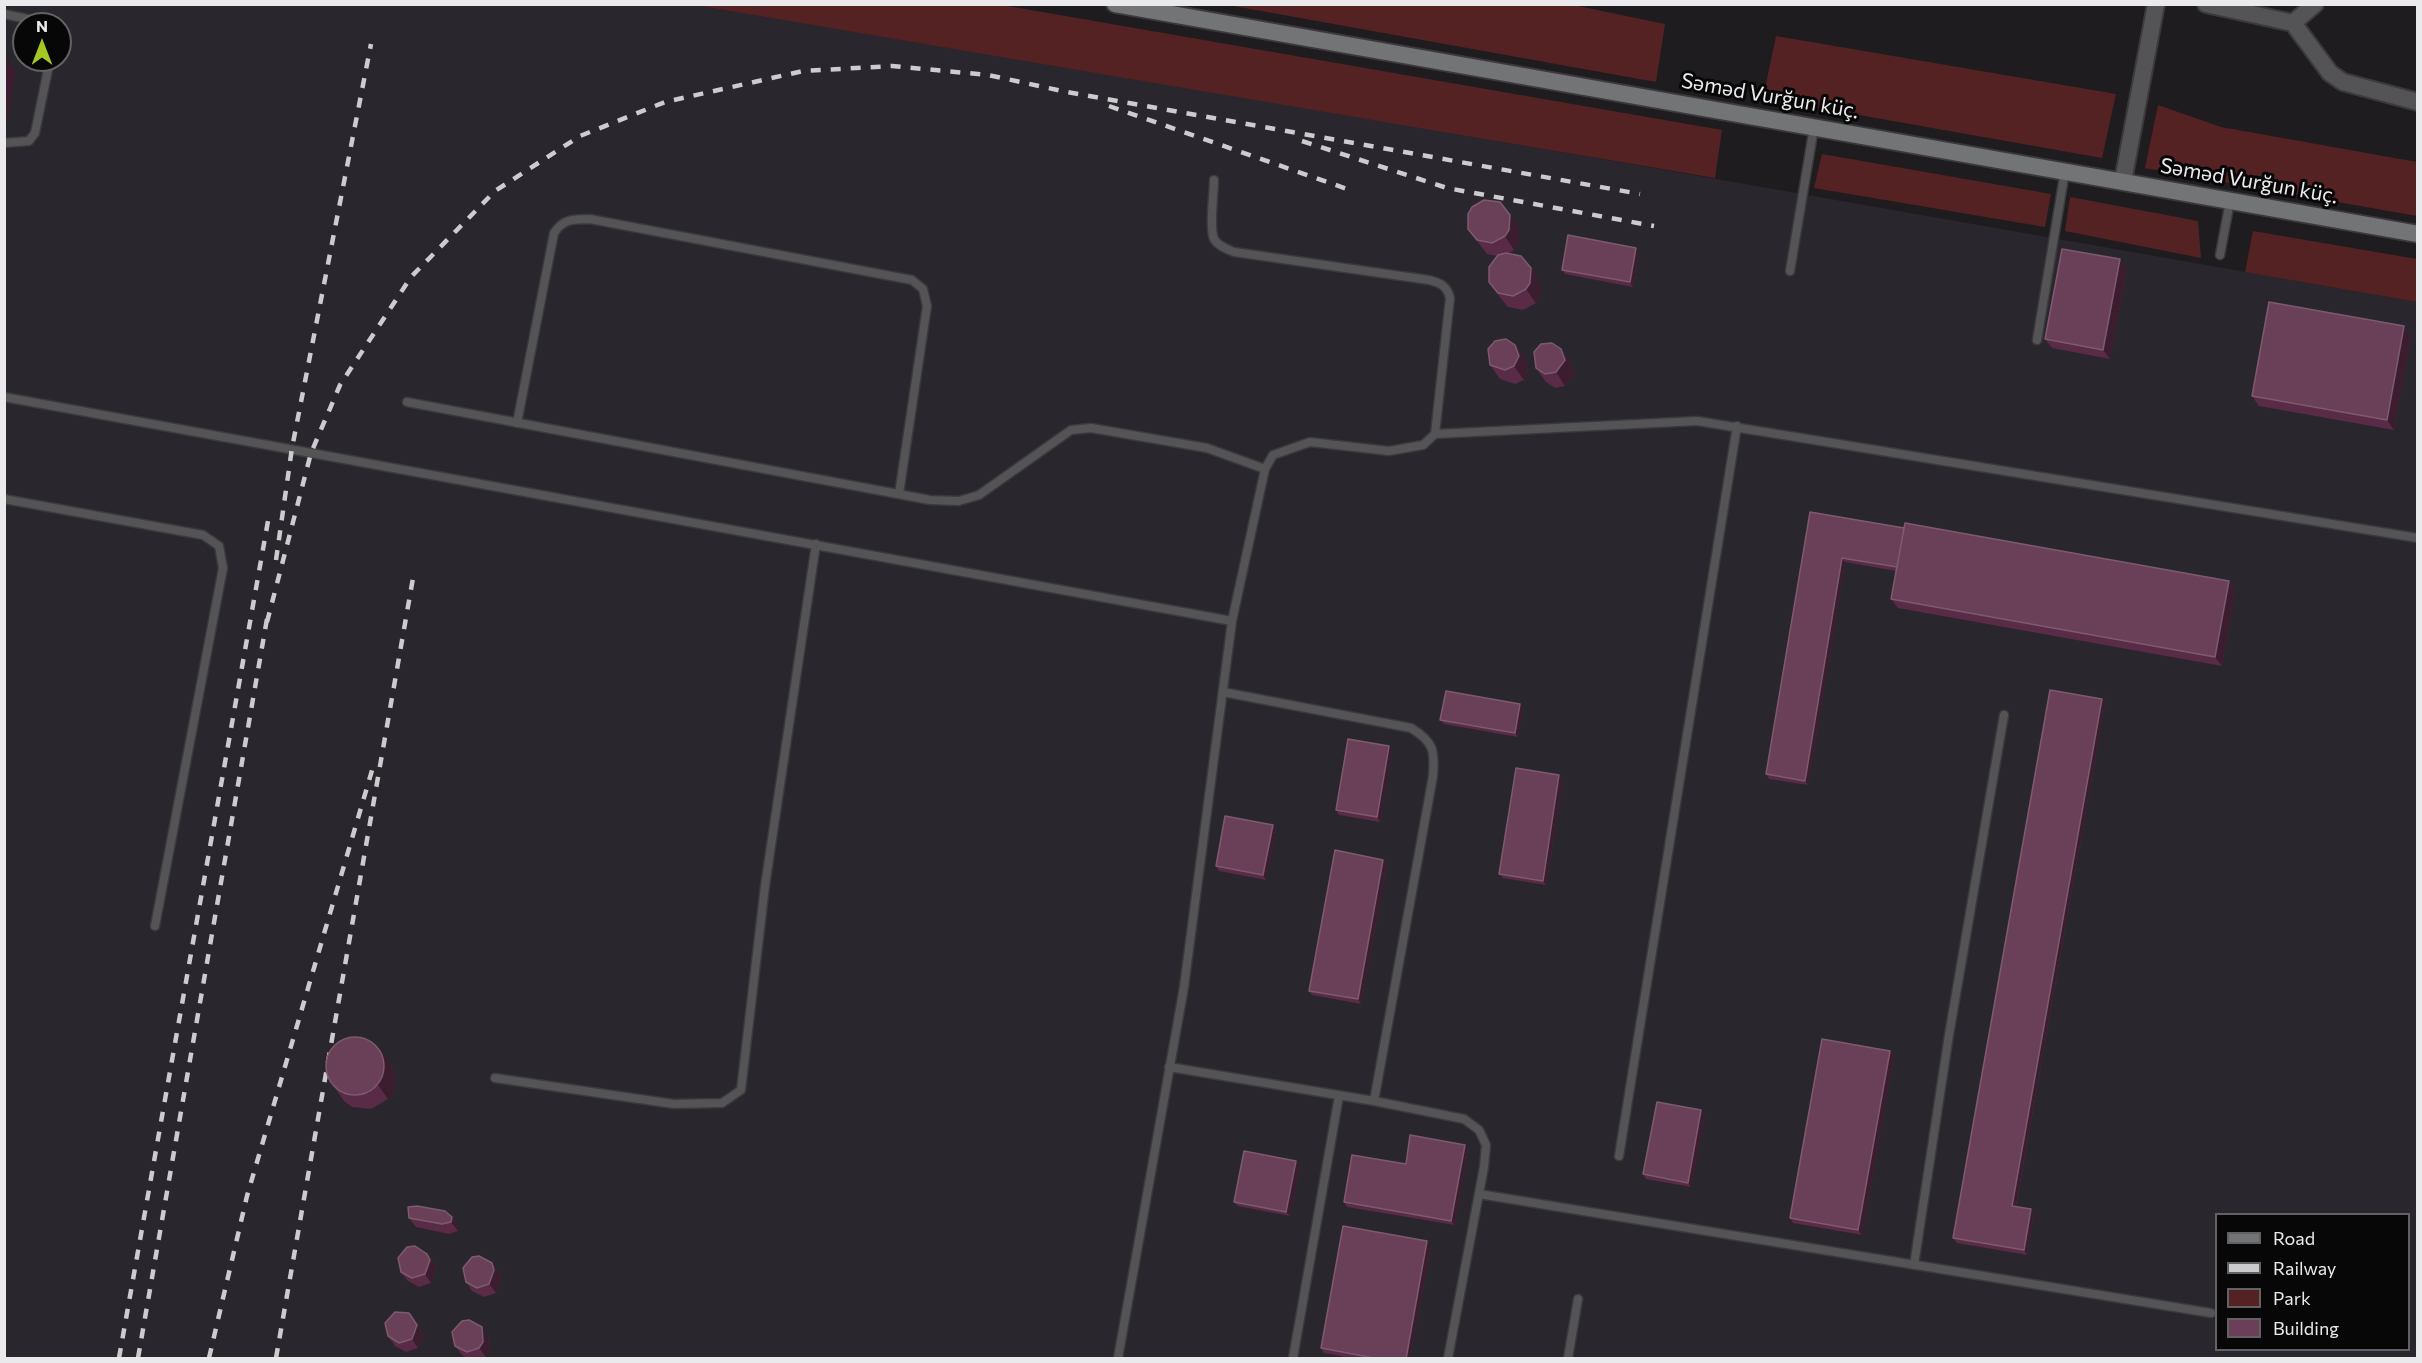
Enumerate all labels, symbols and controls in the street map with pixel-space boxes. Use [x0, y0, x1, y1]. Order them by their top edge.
north arrow [12, 12, 72, 72]
text: N [36, 16, 48, 35]
street label: Səməd Vurğun küç. [1679, 68, 1861, 124]
street label: Səməd Vurğun küç. [2158, 153, 2340, 209]
legend [2215, 1213, 2410, 1351]
text: Road [2273, 1227, 2315, 1249]
text: Railway [2273, 1257, 2336, 1279]
text: Park [2273, 1287, 2311, 1309]
text: Building [2273, 1317, 2339, 1339]

